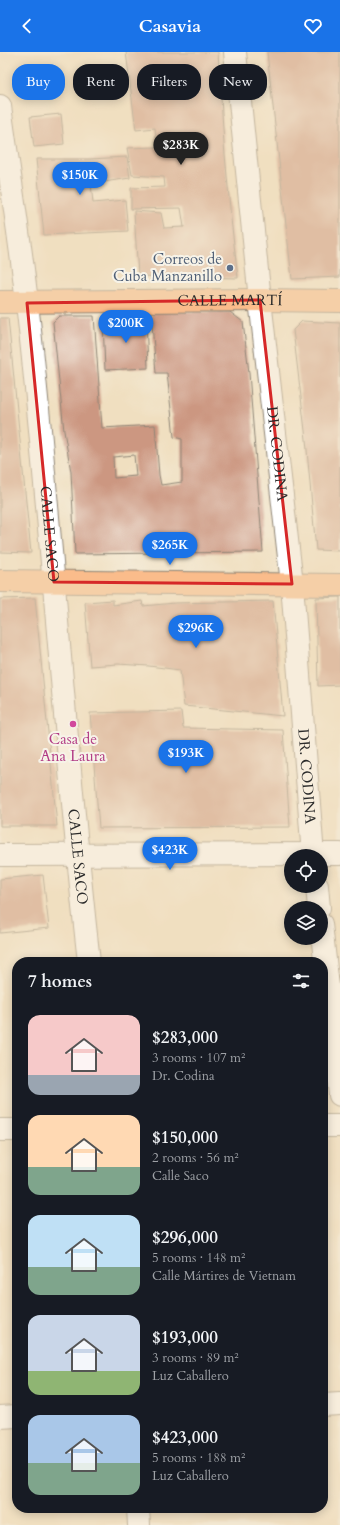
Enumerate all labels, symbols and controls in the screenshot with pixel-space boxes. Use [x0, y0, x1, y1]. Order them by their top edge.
text: Casavia [139, 14, 201, 39]
icon: back [16, 15, 38, 37]
icon: heart [302, 15, 324, 37]
chip: Buy [12, 64, 65, 100]
chip: Rent [73, 64, 129, 100]
chip: Filters [137, 64, 201, 100]
chip: New [209, 64, 267, 100]
pin: $283K [153, 132, 209, 166]
text: $283K [162, 136, 200, 154]
pin: $150K [52, 162, 108, 196]
text: $150K [61, 166, 99, 184]
place label: Correos de Cuba Manzanillo [113, 249, 222, 286]
marker: Correos de Cuba Manzanillo [225, 263, 235, 273]
street label: CALLE MARTÍ [177, 290, 283, 311]
pin: $200K [98, 310, 154, 344]
text: $200K [107, 314, 145, 332]
street label: DR. CODINA [262, 405, 293, 503]
street label: CALLE SACO [35, 485, 64, 583]
pin: $265K [142, 532, 198, 566]
text: $265K [151, 536, 189, 554]
pin: $296K [168, 615, 224, 649]
text: $296K [177, 619, 215, 637]
marker: Casa de Ana Laura [68, 719, 78, 729]
street label: DR. CODINA [293, 728, 321, 825]
place label: Casa de Ana Laura [40, 729, 106, 766]
pin: $193K [158, 740, 214, 774]
text: $193K [167, 744, 205, 762]
street label: CALLE SACO [63, 808, 93, 906]
pin: $423K [142, 837, 198, 871]
text: $423K [151, 841, 189, 859]
map controls [284, 849, 328, 945]
button: locate [284, 849, 328, 893]
button: layers [284, 901, 328, 945]
text: 7 homes [28, 970, 92, 993]
icon: filters [290, 970, 312, 992]
text: $283,000 [152, 1026, 218, 1049]
icon: home [60, 1031, 108, 1079]
text: 3 rooms · 107 m² [152, 1049, 245, 1067]
text: Dr. Codina [152, 1067, 215, 1085]
text: $150,000 [152, 1126, 218, 1149]
icon: home [60, 1131, 108, 1179]
text: 2 rooms · 56 m² [152, 1149, 239, 1167]
text: Calle Saco [152, 1167, 209, 1185]
text: $296,000 [152, 1226, 218, 1249]
icon: home [60, 1231, 108, 1279]
text: 5 rooms · 148 m² [152, 1249, 245, 1267]
text: Calle Mártires de Vietnam [152, 1267, 296, 1285]
text: $193,000 [152, 1326, 218, 1349]
icon: home [60, 1331, 108, 1379]
text: 3 rooms · 89 m² [152, 1349, 239, 1367]
text: Luz Caballero [152, 1367, 229, 1385]
text: $423,000 [152, 1426, 218, 1449]
icon: home [60, 1431, 108, 1479]
text: 5 rooms · 188 m² [152, 1449, 245, 1467]
text: Luz Caballero [152, 1467, 229, 1485]

